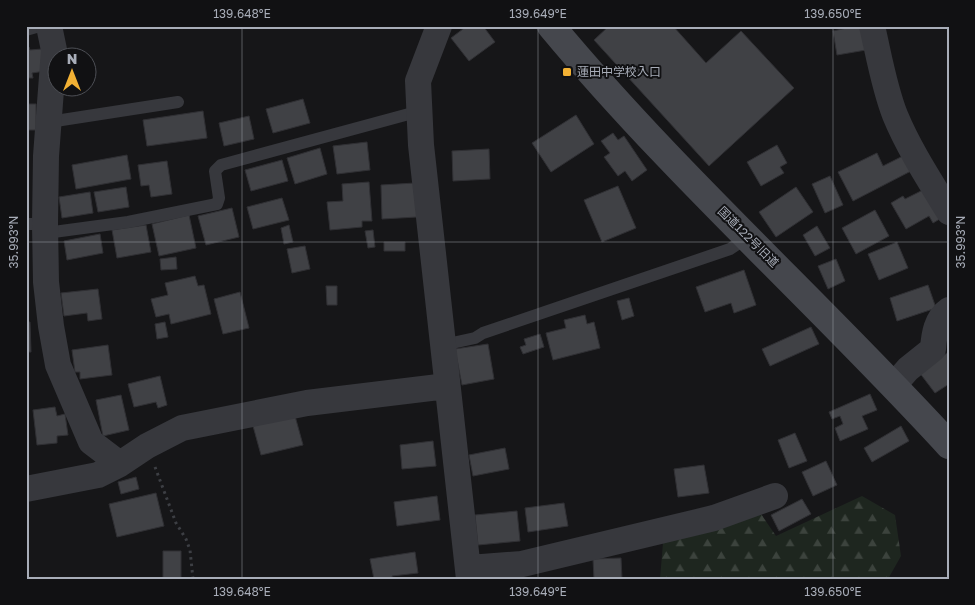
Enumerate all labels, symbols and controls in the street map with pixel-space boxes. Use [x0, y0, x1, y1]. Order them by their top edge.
text: 139.648°E [213, 6, 271, 21]
text: 139.649°E [509, 6, 567, 21]
text: 139.650°E [804, 6, 862, 21]
north arrow [48, 48, 98, 98]
text: N [67, 50, 77, 67]
place label: 蓮田中学校入口 [577, 64, 661, 79]
marker: 蓮田中学校入口 [561, 66, 573, 78]
street label: 国道122号旧道 [715, 203, 782, 270]
text: 35.993°N [6, 216, 21, 268]
text: 35.993°N [953, 216, 968, 268]
text: 139.648°E [213, 584, 271, 599]
text: 139.649°E [509, 584, 567, 599]
text: 139.650°E [804, 584, 862, 599]

